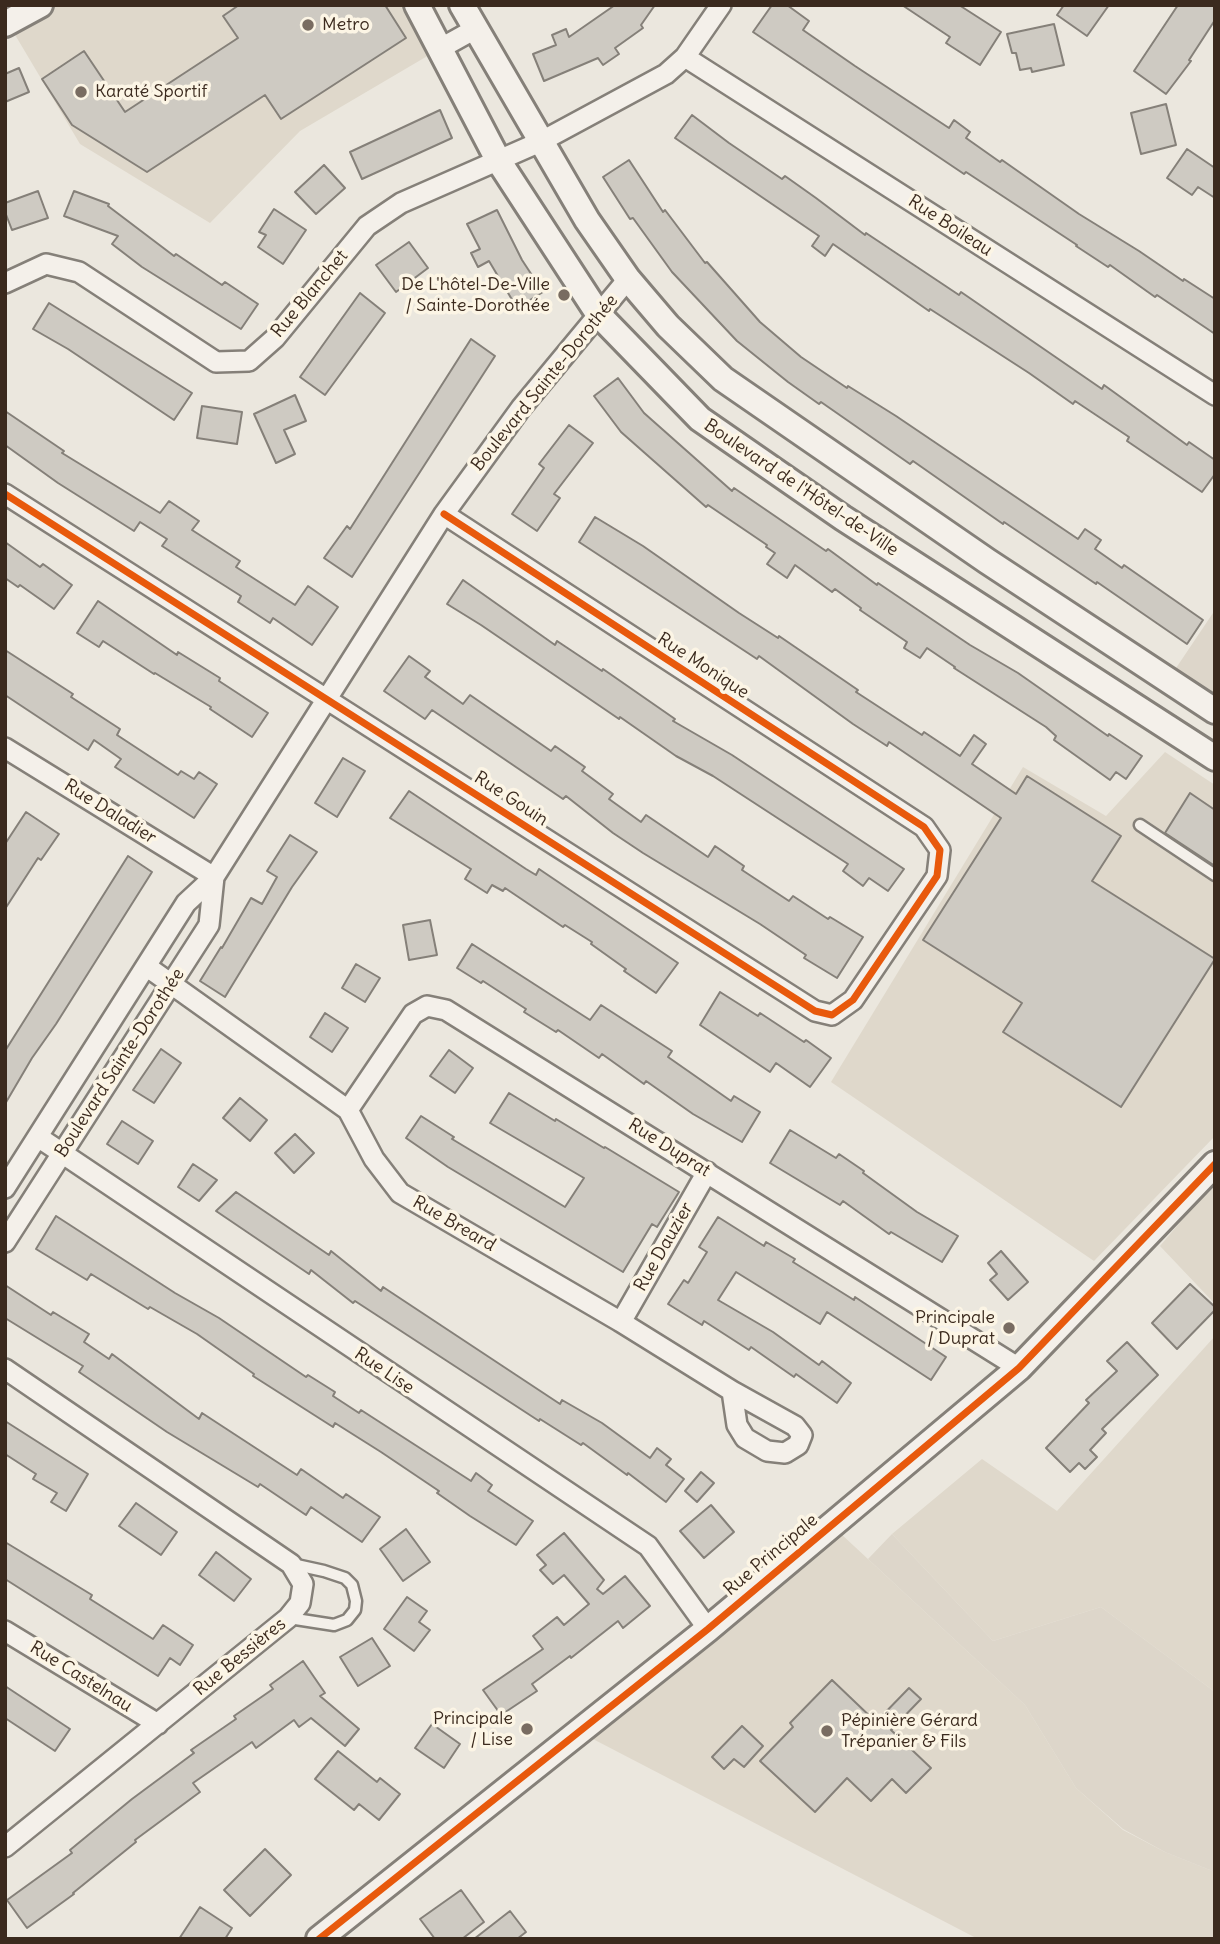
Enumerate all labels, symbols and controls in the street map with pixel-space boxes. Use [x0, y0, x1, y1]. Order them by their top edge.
place label: Metro [322, 14, 370, 36]
marker: Metro [300, 17, 316, 33]
place label: Karaté Sportif [95, 81, 207, 103]
marker: Karaté Sportif [73, 84, 89, 100]
street label: Rue Boileau [904, 191, 996, 261]
street label: Rue Blanchet [267, 246, 353, 342]
place label: De L'hôtel-De-Ville / Sainte-Dorothée [401, 274, 550, 316]
marker: De L'hôtel-De-Ville / Sainte-Dorothée [556, 287, 572, 303]
street label: Boulevard Sainte-Dorothée [467, 290, 623, 476]
street label: Boulevard de l'Hôtel-de-Ville [700, 415, 902, 561]
street label: Rue Monique [653, 628, 753, 704]
street label: Rue Gouin [470, 767, 552, 831]
street label: Rue Daladier [60, 775, 160, 849]
street label: Boulevard Sainte-Dorothée [51, 965, 189, 1161]
street label: Rue Duprat [624, 1114, 714, 1182]
street label: Rue Breard [409, 1192, 499, 1256]
street label: Rue Dauzier [630, 1199, 698, 1295]
place label: Principale / Duprat [915, 1307, 995, 1350]
marker: Principale / Duprat [1001, 1320, 1017, 1336]
street label: Rue Lise [350, 1343, 418, 1399]
street label: Rue Principale [720, 1509, 822, 1601]
street label: Rue Bessières [190, 1613, 290, 1701]
street label: Rue Castelnau [26, 1637, 136, 1717]
place label: Principale / Lise [433, 1708, 513, 1750]
place label: Pépinière Gérard Trépanier & Fils [841, 1710, 978, 1752]
marker: Principale / Lise [519, 1721, 535, 1737]
marker: Pépinière Gérard Trépanier & Fils [819, 1723, 835, 1739]

